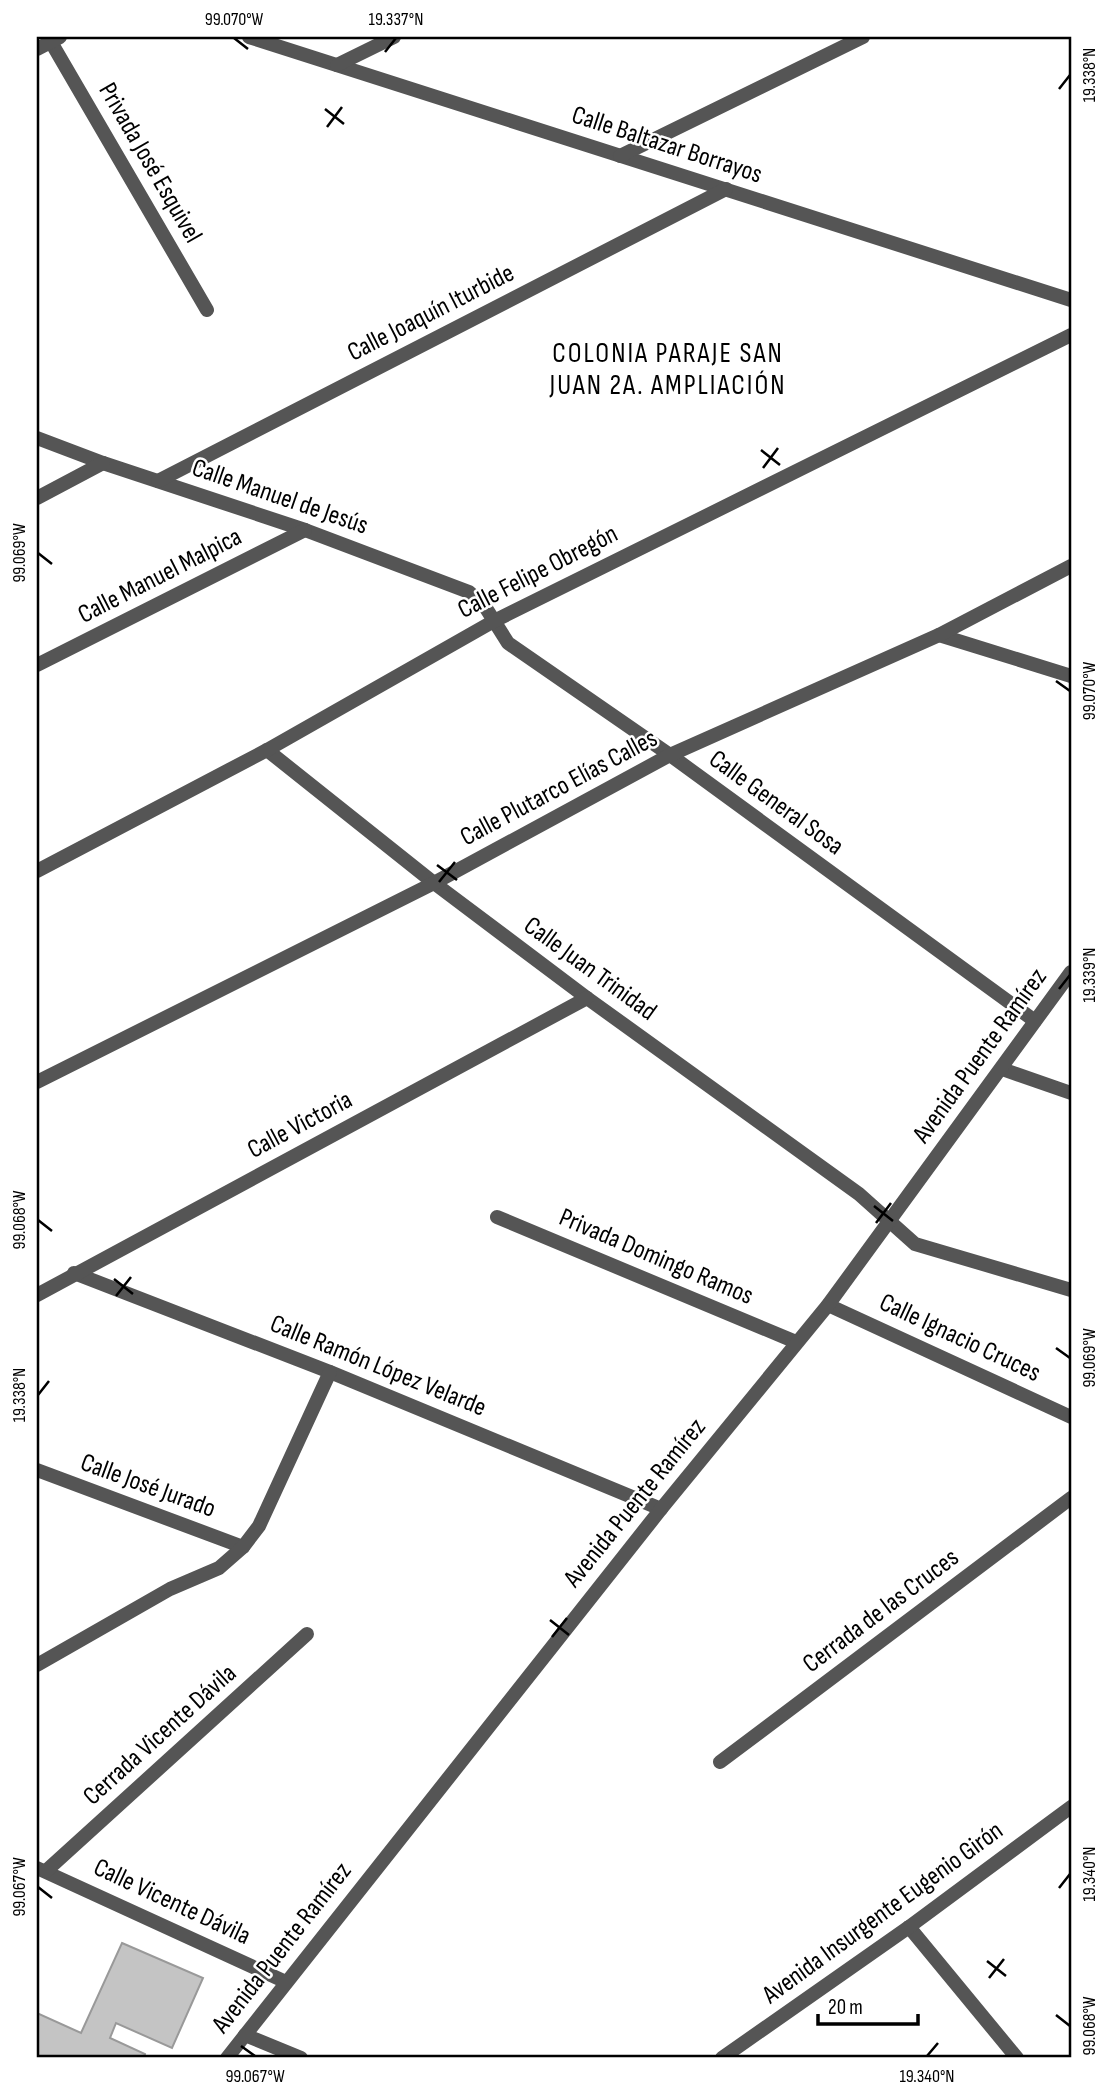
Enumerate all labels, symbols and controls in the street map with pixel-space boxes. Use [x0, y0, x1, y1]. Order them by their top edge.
text: 99.070°W [205, 9, 264, 30]
text: 19.337°N [369, 9, 423, 30]
text: 19.338°N [1079, 48, 1100, 102]
street label: Privada José Esquivel [92, 77, 208, 249]
street label: Calle Baltazar Borrayos [568, 100, 766, 190]
street label: Calle Joaquín Iturbide [343, 258, 519, 368]
district label: COLONIA PARAJE SAN JUAN 2A. AMPLIACIÓN [548, 337, 787, 402]
street label: Calle Manuel de Jesús [188, 452, 372, 542]
street label: Calle Felipe Obregón [453, 518, 623, 626]
street label: Calle Manuel Malpica [73, 521, 247, 631]
text: 99.069°W [9, 523, 30, 583]
text: 99.070°W [1079, 661, 1100, 720]
street label: Calle Plutarco Elías Calles [455, 723, 663, 853]
street label: Calle General Sosa [703, 744, 849, 862]
street label: Calle Juan Trinidad [518, 910, 662, 1028]
text: 19.339°N [1079, 948, 1100, 1002]
street label: Avenida Puente Ramírez [906, 963, 1054, 1150]
street label: Calle Victoria [242, 1085, 358, 1165]
text: 99.068°W [9, 1190, 30, 1249]
street label: Privada Domingo Ramos [554, 1202, 758, 1312]
street label: Calle Ignacio Cruces [874, 1287, 1046, 1389]
street label: Calle Ramón López Velarde [265, 1309, 491, 1423]
text: 99.069°W [1079, 1328, 1100, 1388]
text: 19.338°N [9, 1368, 30, 1422]
street label: Avenida Puente Ramírez [557, 1412, 713, 1594]
street label: Calle José Jurado [76, 1447, 220, 1525]
street label: Cerrada de las Cruces [797, 1542, 965, 1680]
street label: Cerrada Vicente Dávila [77, 1658, 243, 1812]
street label: Avenida Insurgente Eugenio Girón [756, 1815, 1009, 2011]
text: 19.340°N [1079, 1847, 1100, 1901]
street label: Calle Vicente Dávila [89, 1852, 255, 1952]
street label: Avenida Puente Ramírez [205, 1856, 358, 2040]
text: 99.067°W [9, 1857, 30, 1917]
scale bar [818, 1983, 917, 2027]
text: 20 m [828, 1995, 863, 2020]
text: 99.068°W [1079, 1996, 1100, 2055]
text: 99.067°W [225, 2066, 285, 2087]
text: 19.340°N [900, 2066, 954, 2087]

